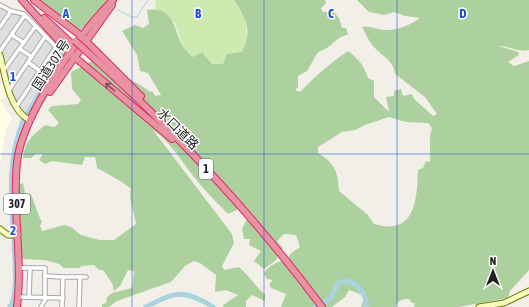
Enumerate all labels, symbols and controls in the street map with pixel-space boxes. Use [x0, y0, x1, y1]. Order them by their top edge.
text: A [62, 6, 70, 21]
text: B [195, 6, 202, 21]
text: C [328, 6, 334, 21]
text: D [459, 6, 467, 21]
street label: 国道307号 [29, 37, 73, 93]
text: 1 [10, 69, 16, 84]
one-way arrow [105, 83, 116, 92]
street label: 水口道路 [154, 105, 202, 153]
road number: 1 [199, 159, 213, 179]
road number: 307 [4, 194, 30, 214]
text: 2 [10, 223, 16, 238]
north arrow [473, 251, 513, 291]
text: N [490, 255, 496, 267]

